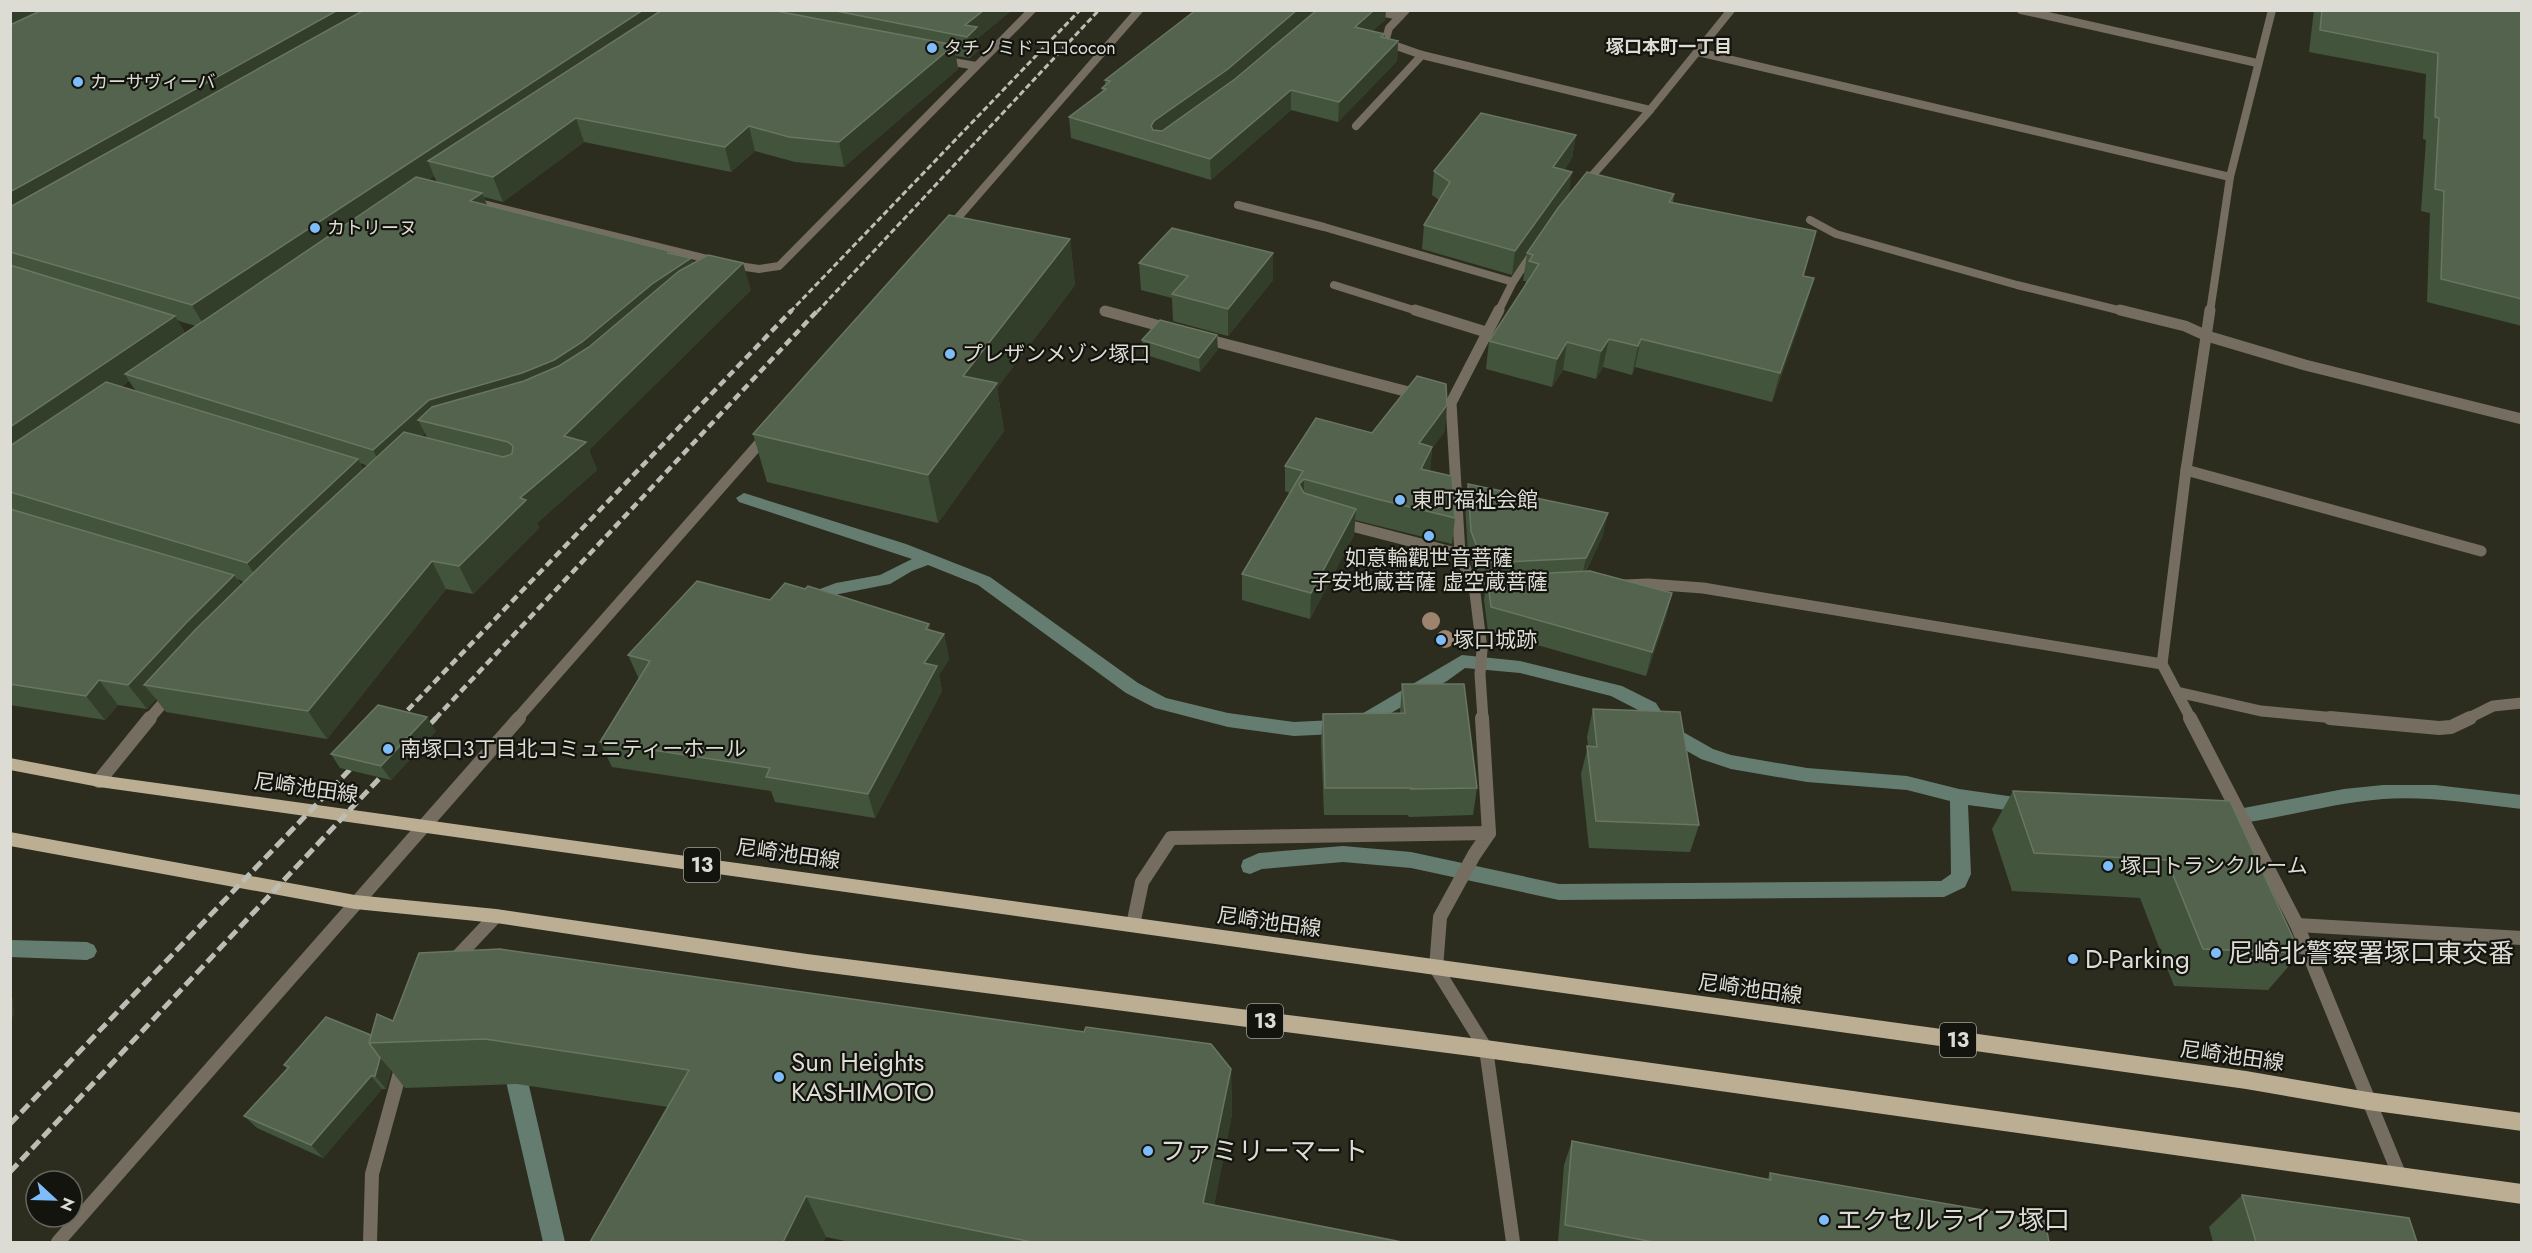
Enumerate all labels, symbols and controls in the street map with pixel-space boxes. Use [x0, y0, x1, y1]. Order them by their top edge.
district label: 塚口本町一丁目 [1606, 34, 1732, 60]
place label: タチノミドコロcocon [944, 35, 1116, 61]
marker: タチノミドコロcocon [925, 41, 939, 55]
place label: カーサヴィーバ [90, 69, 215, 95]
marker: カーサヴィーバ [71, 75, 85, 89]
place label: カトリーヌ [327, 215, 417, 241]
marker: カトリーヌ [308, 221, 322, 235]
place label: プレザンメゾン塚口 [962, 339, 1150, 369]
marker: プレザンメゾン塚口 [943, 347, 957, 361]
place label: 東町福祉会館 [1412, 485, 1538, 515]
marker: 東町福祉会館 [1393, 493, 1407, 507]
marker: 如意輪觀世音菩薩 子安地蔵菩薩 虚空蔵菩薩 [1422, 529, 1436, 543]
place label: 如意輪觀世音菩薩 子安地蔵菩薩 虚空蔵菩薩 [1310, 543, 1548, 597]
place label: 塚口城跡 [1453, 625, 1537, 655]
marker: 塚口城跡 [1434, 633, 1448, 647]
place label: 南塚口3丁目北コミュニティーホール [400, 734, 746, 764]
marker: 南塚口3丁目北コミュニティーホール [381, 742, 395, 756]
street label: 尼崎池田線 [252, 766, 360, 810]
street label: 尼崎池田線 [734, 832, 842, 876]
road number: 13 [684, 848, 720, 882]
place label: 塚口トランクルーム [2120, 851, 2308, 881]
marker: 塚口トランクルーム [2101, 859, 2115, 873]
street label: 尼崎池田線 [1215, 900, 1323, 944]
place label: 尼崎北警察署塚口東交番 [2228, 934, 2514, 972]
place label: D-Parking [2085, 940, 2190, 978]
marker: 尼崎北警察署塚口東交番 [2209, 946, 2223, 960]
marker: D-Parking [2066, 952, 2080, 966]
street label: 尼崎池田線 [1696, 967, 1804, 1011]
road number: 13 [1247, 1004, 1283, 1038]
road number: 13 [1940, 1023, 1976, 1057]
street label: 尼崎池田線 [2178, 1034, 2286, 1078]
place label: Sun Heights KASHIMOTO [791, 1043, 934, 1111]
marker: Sun Heights KASHIMOTO [772, 1070, 786, 1084]
place label: ファミリーマート [1160, 1132, 1368, 1170]
marker: ファミリーマート [1141, 1144, 1155, 1158]
north arrow [24, 1169, 84, 1229]
text: N [54, 1194, 80, 1215]
place label: エクセルライフ塚口 [1836, 1201, 2070, 1239]
marker: エクセルライフ塚口 [1817, 1213, 1831, 1227]

